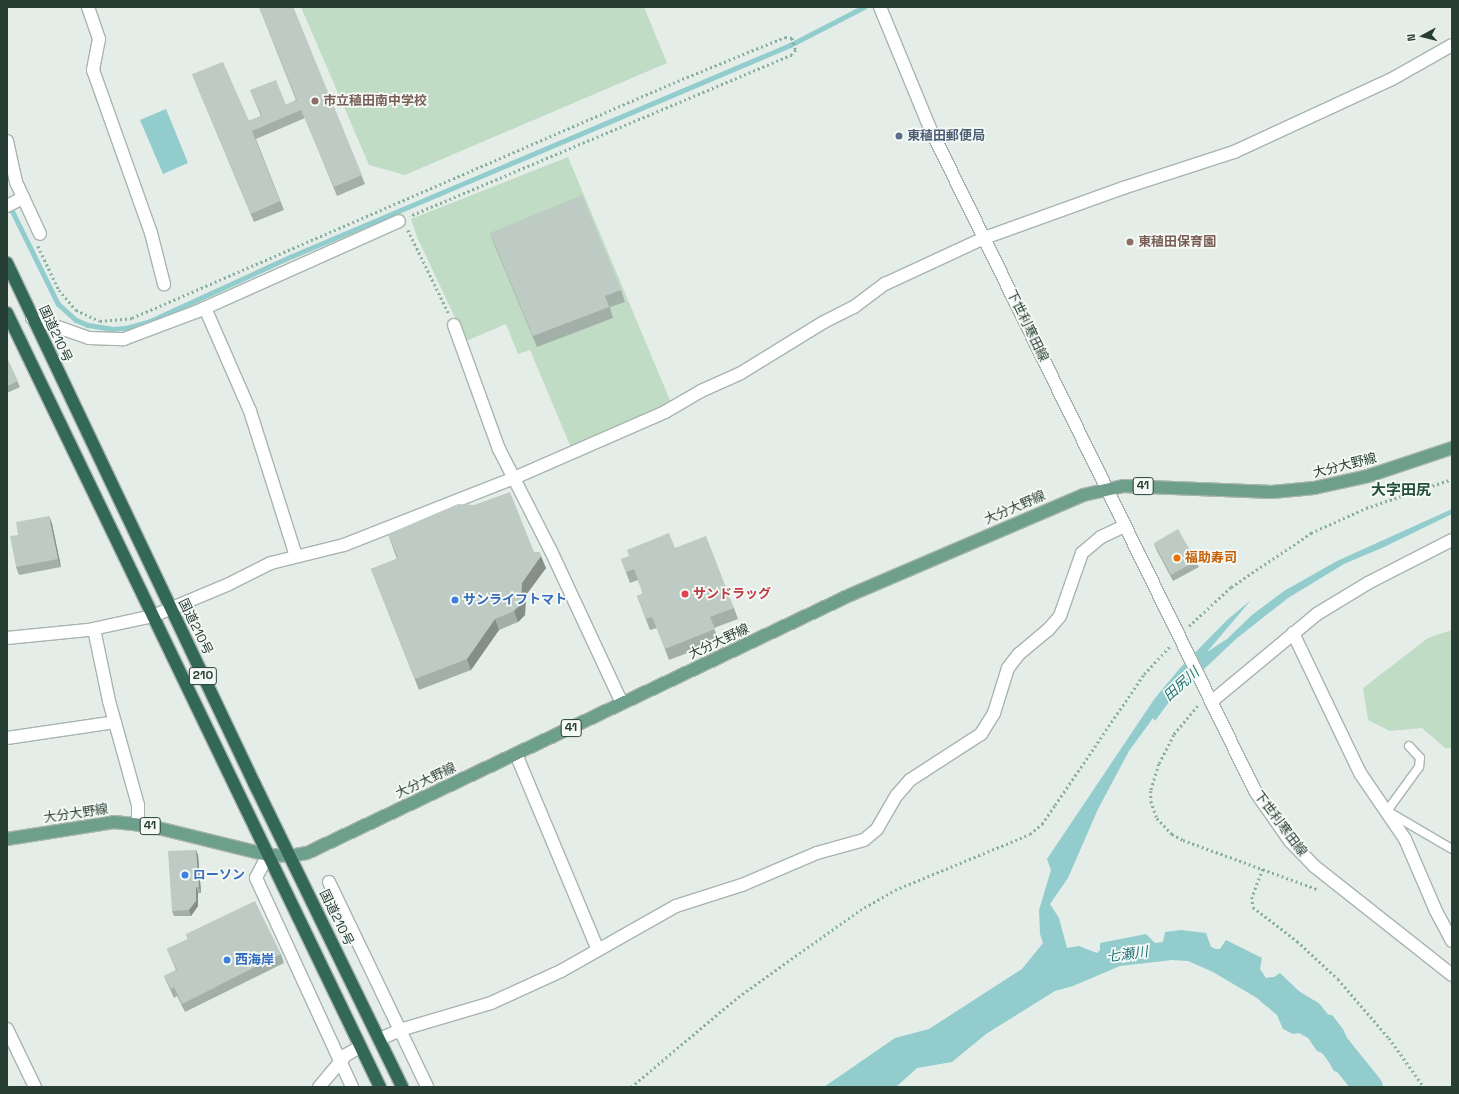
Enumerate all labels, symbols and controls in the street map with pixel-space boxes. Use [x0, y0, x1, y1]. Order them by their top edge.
north arrow [1403, 16, 1443, 56]
text: N [1404, 33, 1418, 42]
place label: 市立稙田南中学校 [323, 93, 427, 109]
marker: 市立稙田南中学校 [310, 96, 320, 106]
place label: 東稙田郵便局 [907, 128, 985, 144]
marker: 東稙田郵便局 [894, 131, 904, 141]
place label: 東稙田保育園 [1138, 234, 1216, 250]
marker: 東稙田保育園 [1125, 237, 1135, 247]
street label: 下世利寒田線 [1003, 288, 1051, 364]
street label: 国道210号 [35, 303, 75, 365]
street label: 大分大野線 [1312, 451, 1378, 481]
road number: 41 [1132, 476, 1154, 496]
district label: 大字田尻 [1371, 481, 1431, 499]
street label: 大分大野線 [982, 488, 1048, 528]
place label: 福助寿司 [1185, 550, 1237, 566]
marker: 福助寿司 [1172, 553, 1182, 563]
place label: サンドラッグ [693, 586, 771, 602]
marker: サンドラッグ [680, 589, 690, 599]
place label: サンライフトマト [463, 592, 567, 608]
marker: サンライフトマト [450, 595, 460, 605]
street label: 国道210号 [175, 596, 215, 658]
street label: 大分大野線 [686, 621, 752, 663]
water label: 田尻川 [1160, 664, 1202, 704]
road number: 210 [188, 666, 218, 686]
road number: 41 [560, 718, 582, 738]
street label: 大分大野線 [393, 760, 459, 802]
street label: 下世利寒田線 [1250, 788, 1310, 860]
street label: 大分大野線 [43, 802, 109, 826]
road number: 41 [139, 816, 161, 836]
place label: ローソン [193, 867, 245, 883]
marker: ローソン [180, 870, 190, 880]
street label: 国道210号 [316, 887, 356, 949]
water label: 七瀬川 [1105, 943, 1149, 965]
place label: 西海岸 [235, 952, 274, 968]
marker: 西海岸 [222, 955, 232, 965]

